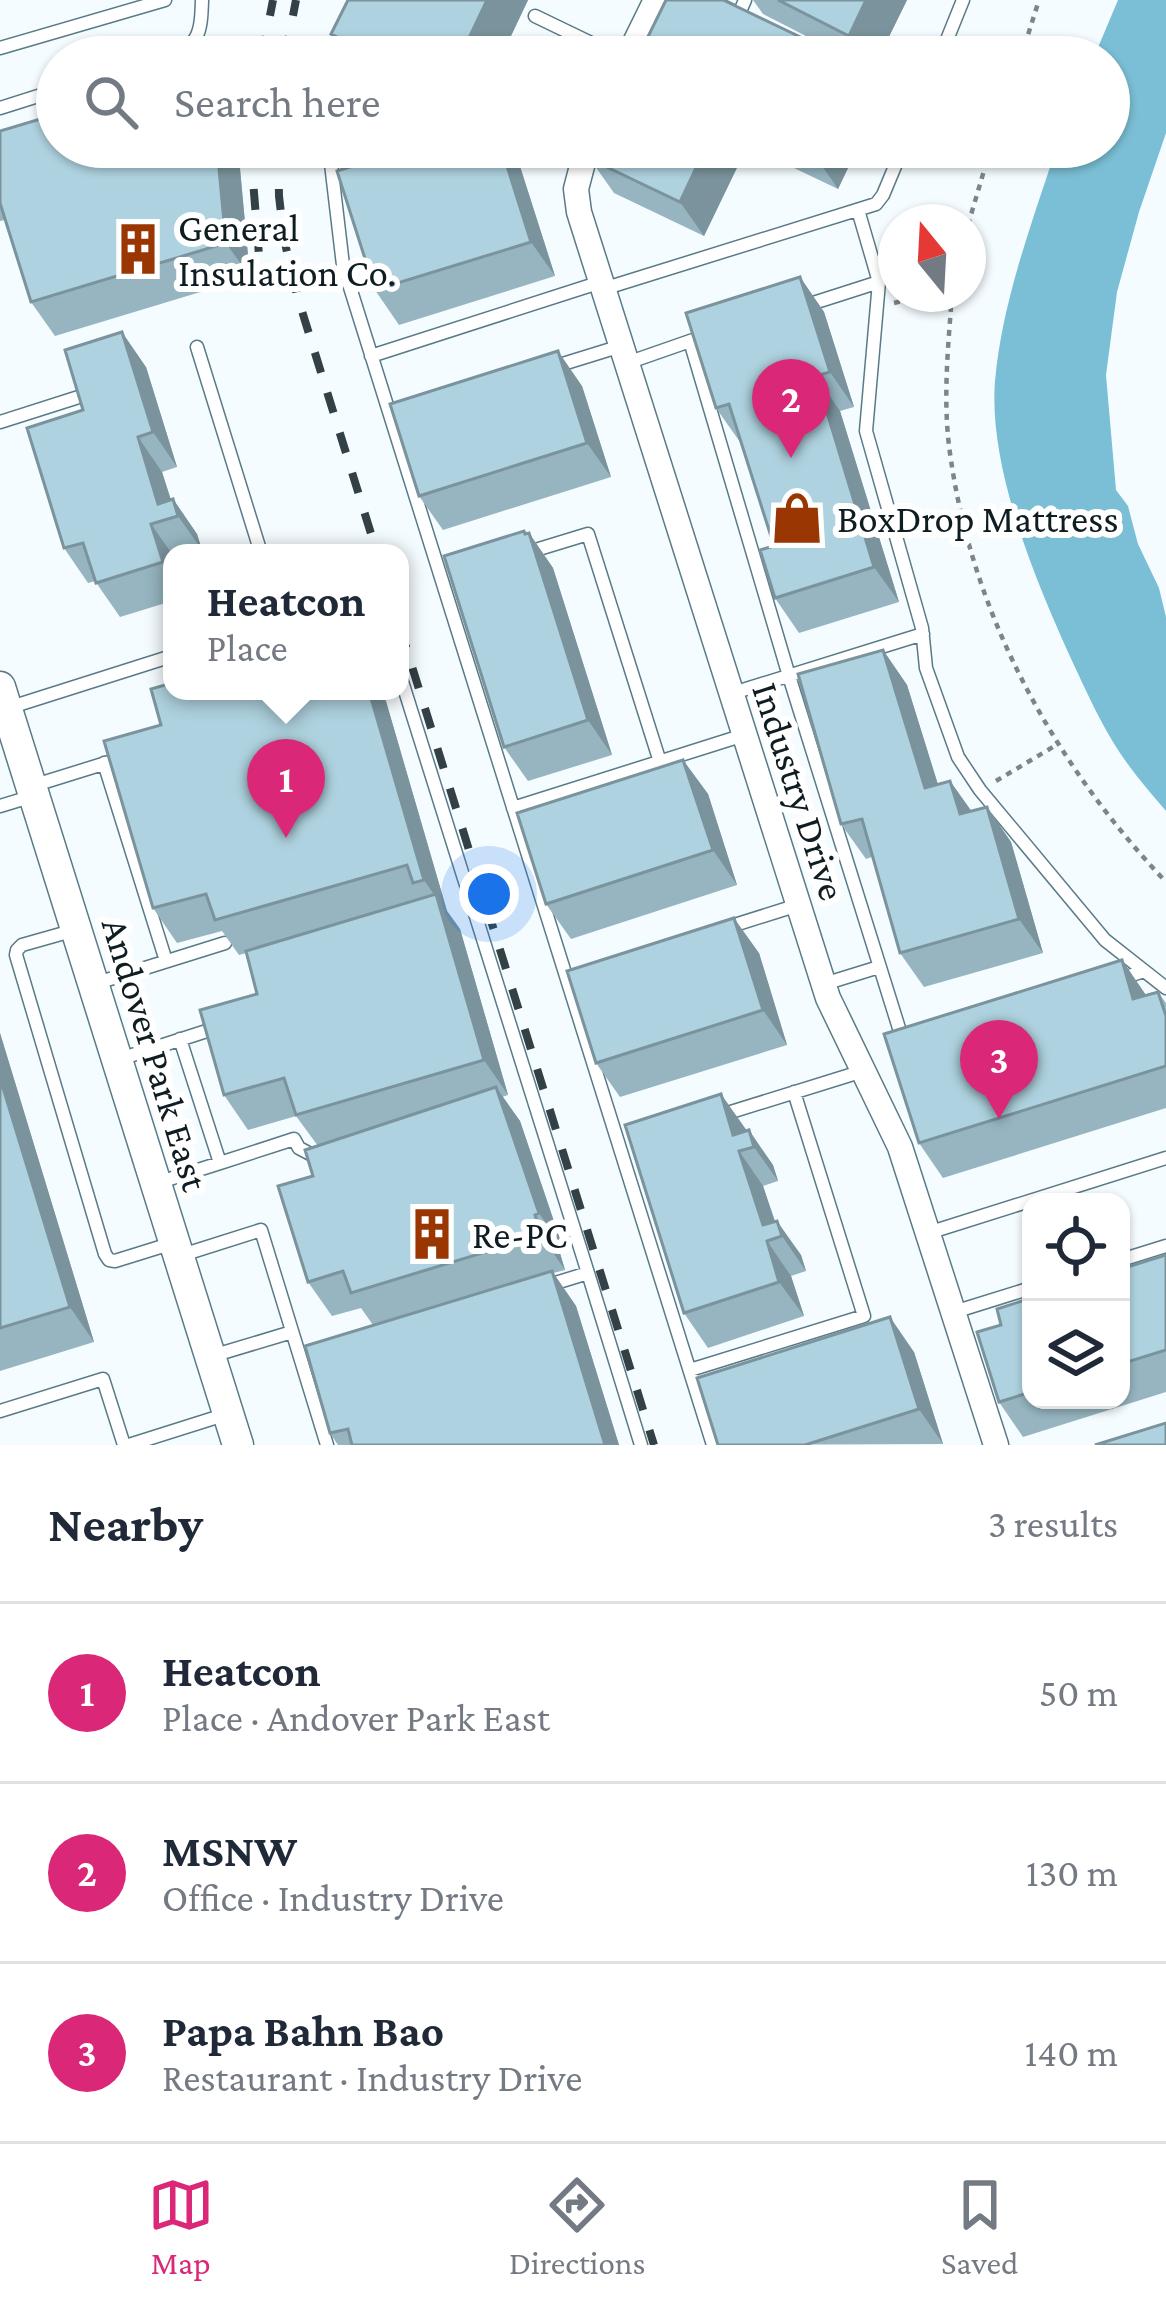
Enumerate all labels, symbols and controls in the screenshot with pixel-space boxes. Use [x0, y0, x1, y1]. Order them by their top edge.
search box [36, 36, 1130, 168]
icon: search [78, 69, 144, 135]
text: Search here [174, 77, 381, 127]
north arrow [878, 204, 986, 312]
place label: General Insulation Co. [178, 206, 396, 294]
building icon: General Insulation Co. [109, 220, 167, 278]
pin: 2 [752, 359, 830, 458]
shop icon: BoxDrop Mattress [768, 489, 826, 547]
place label: BoxDrop Mattress [837, 497, 1119, 541]
popup [163, 544, 409, 700]
text: Heatcon [207, 576, 365, 626]
text: Place [207, 626, 288, 669]
street label: Industry Drive [743, 677, 855, 906]
pin: 1 [247, 739, 325, 838]
your location [459, 864, 519, 924]
street label: Andover Park East [94, 913, 218, 1197]
pin: 3 [960, 1020, 1038, 1119]
map controls [1022, 1193, 1130, 1409]
button: locate [1022, 1193, 1130, 1301]
building icon: Re-PC [403, 1205, 461, 1263]
place label: Re-PC [472, 1213, 567, 1256]
button: layers [1022, 1301, 1130, 1409]
text: Nearby [48, 1495, 203, 1552]
text: 3 results [988, 1502, 1118, 1545]
text: Heatcon [162, 1646, 321, 1696]
text: 1 [80, 1671, 94, 1714]
text: 50 m [1039, 1671, 1118, 1714]
text: Place · Andover Park East [162, 1696, 550, 1739]
text: MSNW [162, 1826, 297, 1876]
text: 2 [77, 1851, 97, 1894]
text: 130 m [1026, 1851, 1118, 1894]
text: Office · Industry Drive [162, 1876, 504, 1919]
text: Papa Bahn Bao [162, 2006, 444, 2056]
text: 3 [77, 2031, 97, 2074]
text: 140 m [1024, 2031, 1118, 2074]
text: Restaurant · Industry Drive [162, 2056, 582, 2099]
tab: Map [148, 2172, 214, 2281]
tab: Directions [509, 2172, 646, 2281]
tab: Saved [941, 2172, 1018, 2281]

